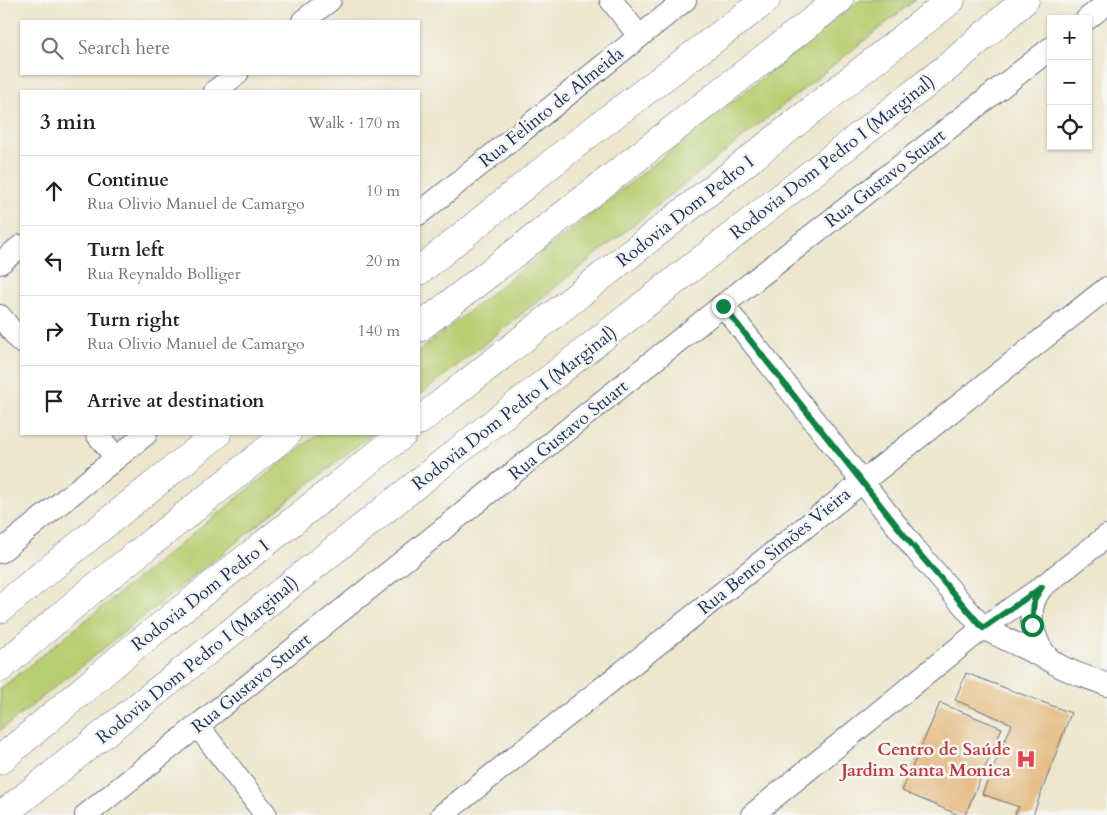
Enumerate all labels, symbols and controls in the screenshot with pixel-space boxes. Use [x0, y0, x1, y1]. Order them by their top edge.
map controls [1047, 15, 1092, 150]
button: + [1047, 15, 1092, 60]
search box [20, 20, 420, 75]
icon: search [38, 34, 66, 62]
text: Search here [78, 35, 170, 61]
street label: Rua Felinto de Almeida [474, 41, 629, 174]
button: − [1047, 60, 1092, 105]
street label: Rodovia Dom Pedro I (Marginal) [725, 69, 940, 245]
button: locate [1047, 105, 1092, 150]
text: 3 min [40, 108, 96, 137]
text: Walk · 170 m [308, 112, 400, 134]
street label: Rua Gustavo Stuart [820, 123, 951, 233]
street label: Rodovia Dom Pedro I [611, 150, 759, 273]
text: Continue [87, 167, 169, 193]
icon: ahead [40, 177, 68, 205]
text: 10 m [366, 180, 400, 202]
text: Rua Olivio Manuel de Camargo [87, 193, 305, 215]
text: Turn left [87, 237, 164, 263]
icon: left [40, 247, 68, 275]
text: 20 m [366, 250, 400, 272]
text: Rua Reynaldo Bolliger [87, 263, 241, 285]
route end [712, 295, 735, 318]
text: Turn right [87, 307, 179, 333]
icon: right [40, 317, 68, 345]
text: 140 m [358, 320, 400, 342]
street label: Rodovia Dom Pedro I (Marginal) [407, 320, 622, 496]
text: Rua Olivio Manuel de Camargo [87, 333, 305, 355]
street label: Rua Gustavo Stuart [503, 374, 633, 486]
icon: arrive [40, 387, 68, 415]
text: Arrive at destination [87, 388, 264, 414]
street label: Rua Bento Simões Vieira [693, 482, 856, 621]
street label: Rodovia Dom Pedro I [126, 534, 274, 657]
street label: Rodovia Dom Pedro I (Marginal) [91, 571, 304, 750]
route start [1021, 614, 1044, 637]
street label: Rua Gustavo Stuart [186, 627, 316, 739]
place label: Centro de Saúde Jardim Santa Monica [838, 737, 1011, 783]
hospital icon: Centro de Saúde Jardim Santa Monica [1015, 748, 1037, 770]

